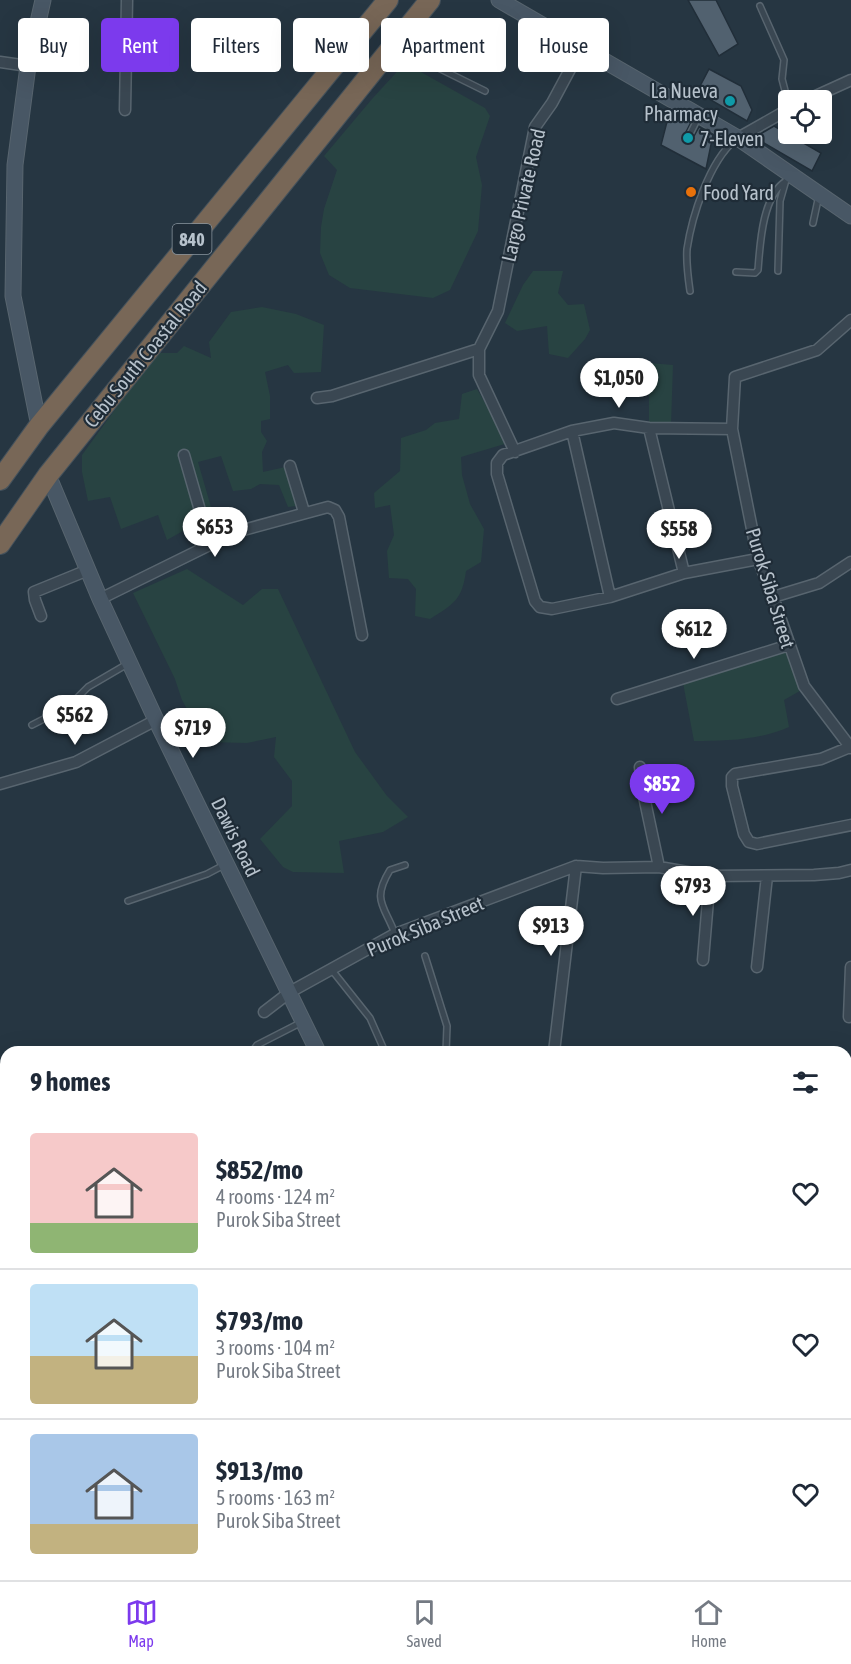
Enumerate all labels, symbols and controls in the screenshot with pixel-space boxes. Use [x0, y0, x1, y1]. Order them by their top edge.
chip: Buy [18, 18, 89, 72]
chip: Rent [101, 18, 179, 72]
chip: Filters [191, 18, 281, 72]
chip: New [293, 18, 369, 72]
chip: Apartment [381, 18, 506, 72]
chip: House [518, 18, 609, 72]
place label: La Nueva Pharmacy [644, 79, 718, 125]
map controls [778, 90, 832, 144]
button: locate [778, 90, 832, 144]
marker: La Nueva Pharmacy [723, 94, 737, 108]
street label: Largo Private Road [497, 126, 549, 264]
place label: 7-Eleven [700, 127, 764, 150]
marker: 7-Eleven [681, 131, 695, 145]
place label: Food Yard [703, 181, 774, 204]
marker: Food Yard [684, 185, 698, 199]
road number: 840 [172, 224, 212, 254]
street label: Cebu South Coastal Road [79, 276, 211, 432]
pin: $1,050 [570, 358, 668, 409]
text: $1,050 [594, 366, 644, 389]
pin: $653 [179, 507, 251, 558]
pin: $558 [643, 509, 715, 560]
text: $653 [197, 515, 233, 538]
text: $558 [661, 517, 697, 540]
street label: Purok Siba Street [742, 525, 800, 651]
pin: $612 [658, 609, 730, 660]
text: $612 [676, 617, 712, 640]
pin: $562 [39, 695, 111, 746]
text: $562 [57, 703, 93, 726]
pin: $719 [157, 708, 229, 759]
text: $719 [175, 716, 211, 739]
pin: $852 [626, 764, 698, 815]
text: $852 [644, 772, 680, 795]
street label: Dawis Road [207, 794, 265, 880]
pin: $793 [657, 866, 729, 917]
text: $793 [675, 874, 711, 897]
street label: Purok Siba Street [363, 891, 487, 961]
pin: $913 [515, 906, 587, 957]
text: $913 [533, 914, 569, 937]
icon: filters [789, 1066, 822, 1099]
text: 9 homes [30, 1067, 110, 1097]
text: $852/mo [216, 1155, 303, 1185]
icon: home [78, 1157, 150, 1229]
icon: heart [789, 1177, 822, 1210]
text: 4 rooms · 124 m² [216, 1185, 335, 1208]
text: Purok Siba Street [216, 1208, 341, 1231]
text: $793/mo [216, 1306, 303, 1336]
icon: home [78, 1308, 150, 1380]
icon: heart [789, 1328, 822, 1361]
text: 3 rooms · 104 m² [216, 1336, 335, 1359]
text: Purok Siba Street [216, 1359, 341, 1382]
text: $913/mo [216, 1456, 303, 1486]
icon: home [78, 1458, 150, 1530]
icon: heart [789, 1478, 822, 1511]
text: 5 rooms · 163 m² [216, 1486, 335, 1509]
text: Purok Siba Street [216, 1509, 341, 1532]
tab: Map [125, 1596, 158, 1650]
tab: Saved [407, 1596, 442, 1650]
tab: Home [691, 1596, 726, 1650]

